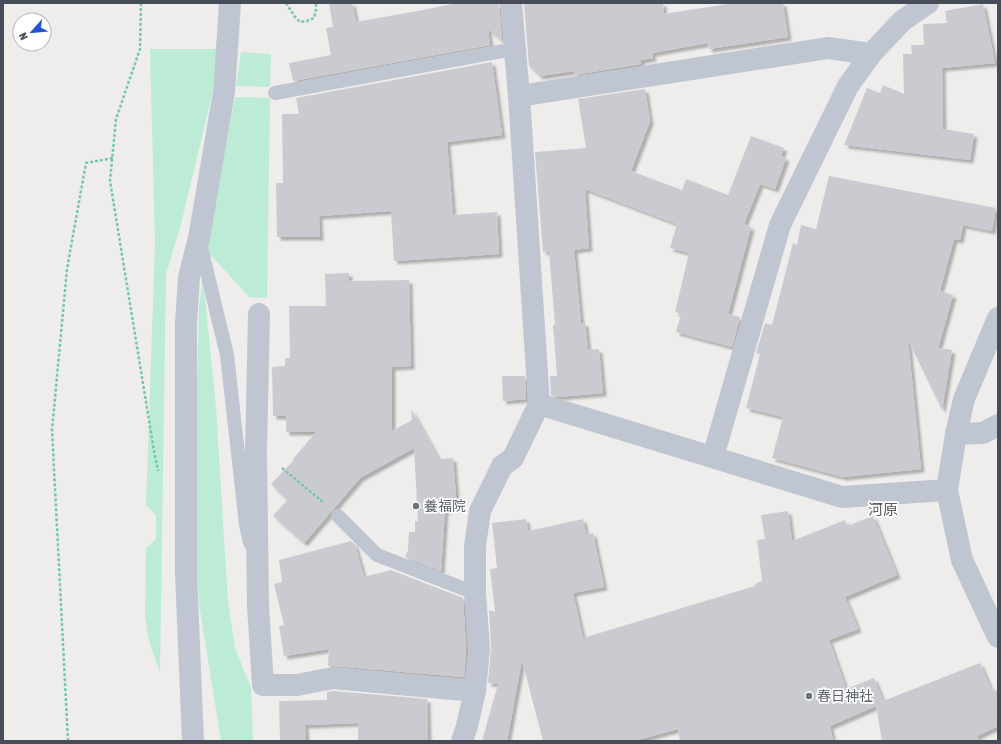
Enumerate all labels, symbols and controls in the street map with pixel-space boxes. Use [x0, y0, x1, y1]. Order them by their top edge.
north arrow [12, 12, 52, 52]
text: N [16, 31, 30, 42]
place label: 養福院 [424, 498, 466, 514]
marker: 養福院 [411, 501, 421, 511]
district label: 河原 [868, 501, 898, 518]
place label: 春日神社 [817, 688, 873, 704]
marker: 春日神社 [804, 691, 814, 701]

